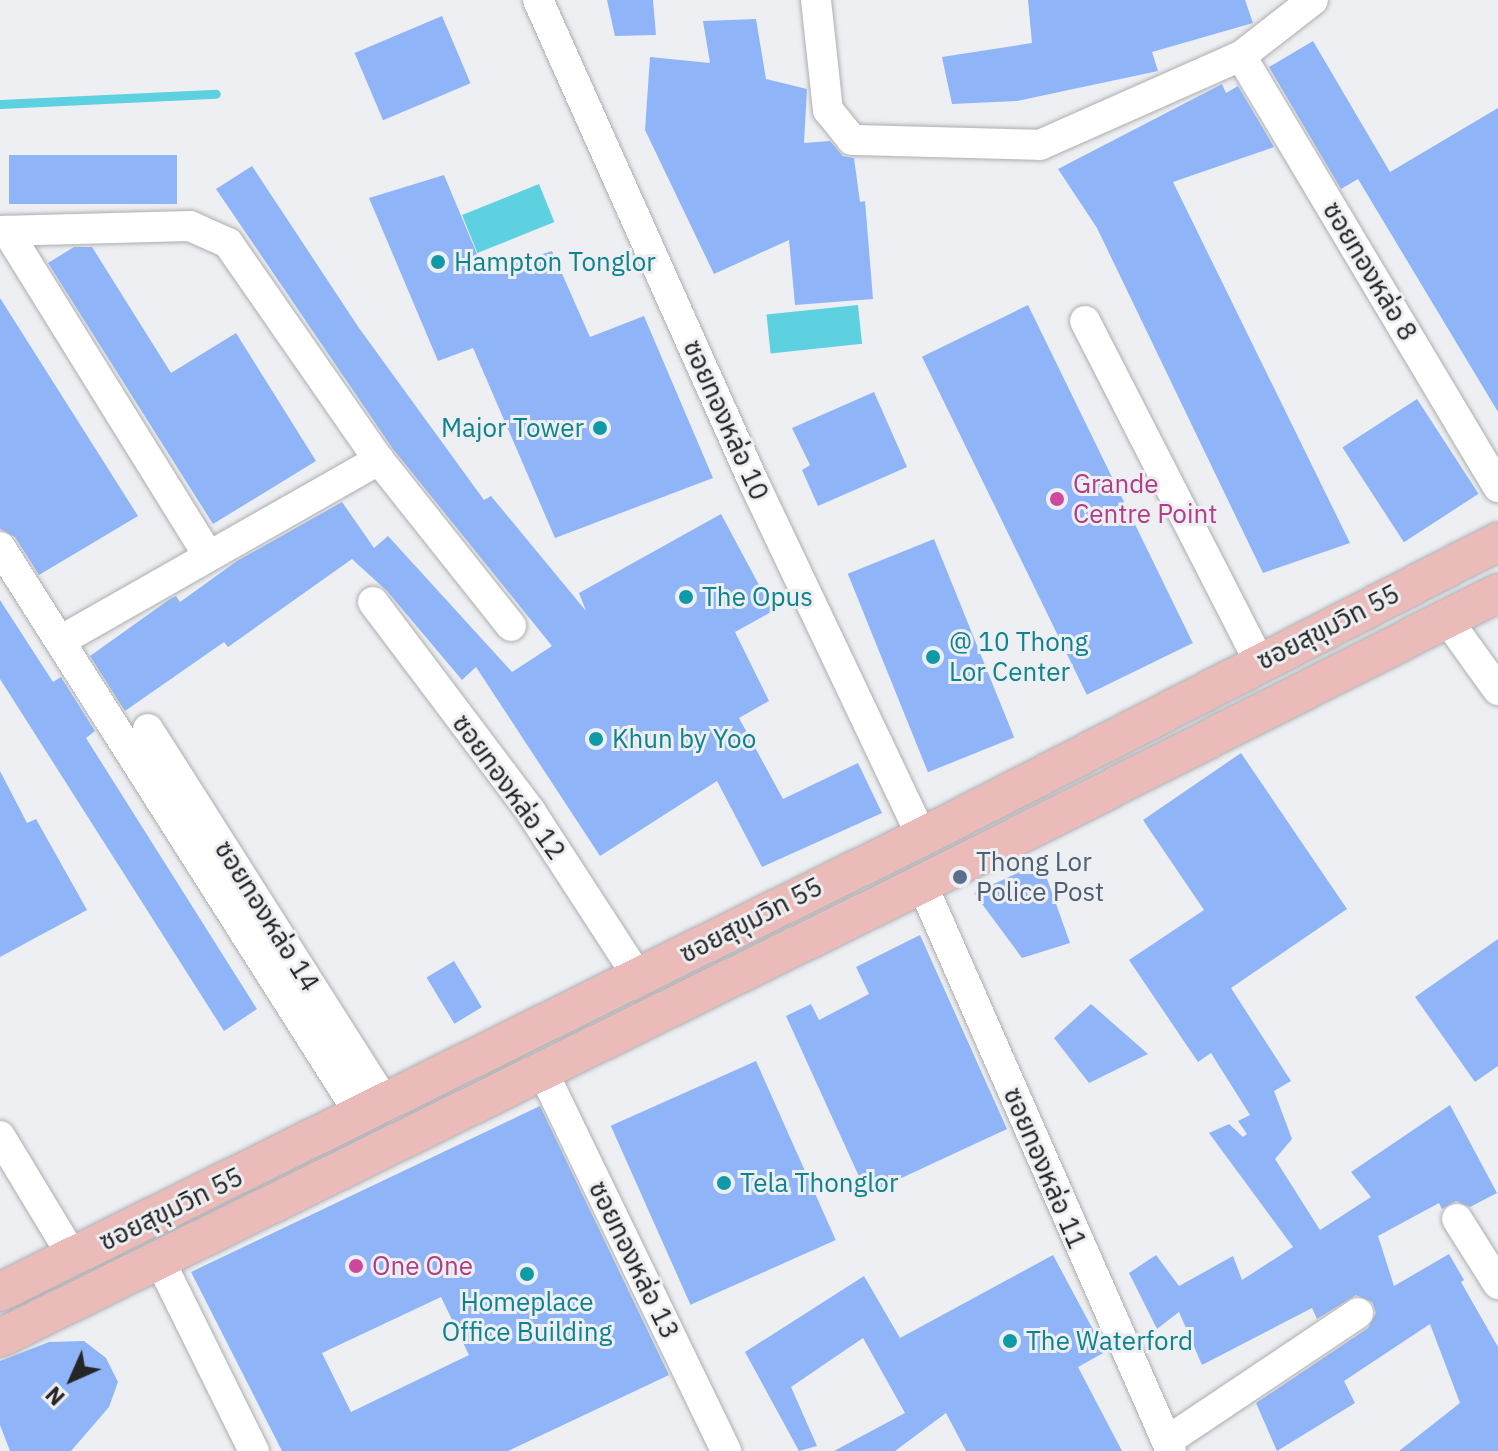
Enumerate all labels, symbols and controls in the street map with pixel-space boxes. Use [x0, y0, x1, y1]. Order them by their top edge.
street label: ซอยทองหล่อ 8 [1316, 196, 1424, 346]
place label: Hampton Tonglor [454, 246, 656, 278]
marker: Hampton Tonglor [429, 253, 447, 271]
street label: ซอยทองหล่อ 10 [677, 335, 775, 505]
place label: Major Tower [441, 412, 584, 444]
marker: Major Tower [591, 419, 609, 437]
place label: Grande Centre Point [1073, 468, 1217, 530]
marker: Grande Centre Point [1048, 490, 1066, 508]
street label: ซอยสุขุมวิท 55 [1251, 578, 1405, 676]
place label: The Opus [702, 581, 813, 613]
marker: The Opus [677, 588, 695, 606]
place label: @ 10 Thong Lor Center [949, 626, 1088, 688]
marker: @ 10 Thong Lor Center [924, 648, 942, 666]
street label: ซอยทองหล่อ 12 [446, 708, 572, 866]
place label: Khun by Yoo [612, 723, 756, 755]
marker: Khun by Yoo [587, 730, 605, 748]
street label: ซอยทองหล่อ 14 [208, 835, 326, 997]
place label: Thong Lor Police Post [976, 846, 1104, 908]
marker: Thong Lor Police Post [951, 868, 969, 886]
street label: ซอยสุขุมวิท 55 [674, 871, 828, 969]
street label: ซอยทองหล่อ 11 [997, 1083, 1093, 1253]
street label: ซอยสุขุมวิท 55 [94, 1161, 248, 1257]
place label: Tela Thonglor [740, 1167, 898, 1199]
marker: Tela Thonglor [715, 1174, 733, 1192]
street label: ซอยทองหล่อ 13 [582, 1176, 686, 1344]
place label: One One [372, 1250, 473, 1282]
marker: One One [347, 1257, 365, 1275]
marker: Homeplace Office Building [518, 1265, 536, 1283]
place label: Homeplace Office Building [442, 1286, 612, 1348]
place label: The Waterford [1026, 1325, 1193, 1357]
marker: The Waterford [1001, 1332, 1019, 1350]
north arrow [32, 1339, 112, 1419]
text: N [39, 1380, 71, 1412]

